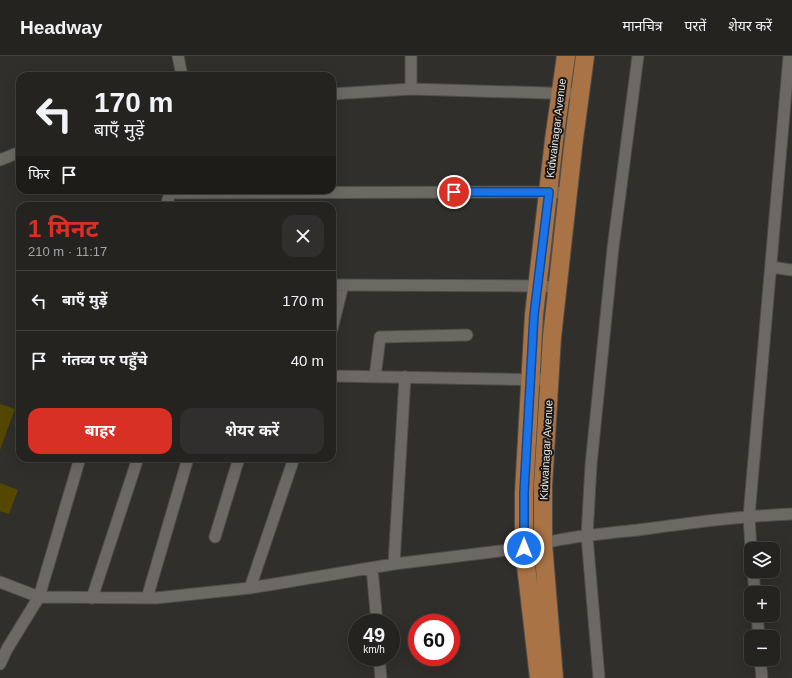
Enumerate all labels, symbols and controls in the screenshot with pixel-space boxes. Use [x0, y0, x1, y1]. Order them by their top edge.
text: Headway [20, 17, 102, 38]
text: मानचित्र [623, 18, 663, 34]
text: परतें [685, 18, 706, 34]
text: शेयर करें [728, 18, 772, 34]
street label: Kidwainagar Avenue [544, 78, 568, 178]
text: 170 m [94, 87, 173, 118]
icon: left [28, 88, 80, 140]
text: बाएँ मुड़ें [94, 120, 144, 140]
icon: arrive [58, 164, 80, 186]
text: फिर [28, 165, 50, 182]
pin [437, 175, 471, 209]
icon: arrive [443, 181, 465, 203]
text: 1 मिनट [28, 215, 98, 242]
button: close [282, 215, 324, 257]
text: 210 m · 11:17 [28, 244, 107, 259]
icon: left [28, 290, 50, 312]
text: बाएँ मुड़ें [62, 291, 107, 308]
text: 170 m [282, 292, 324, 309]
icon: arrive [28, 350, 50, 372]
text: गंतव्य पर पहुँचे [62, 351, 147, 368]
text: 40 m [291, 352, 324, 369]
street label: Kidwainagar Avenue [537, 400, 555, 500]
button: बाहर [28, 408, 172, 454]
button: शेयर करें [180, 408, 324, 454]
position arrow [503, 527, 545, 569]
map controls [744, 542, 780, 666]
button: layers [744, 542, 780, 578]
button: + [744, 586, 780, 622]
speed limit sign: 60 [408, 614, 460, 666]
text: 49 [363, 624, 385, 646]
button: − [744, 630, 780, 666]
text: km/h [363, 644, 385, 655]

